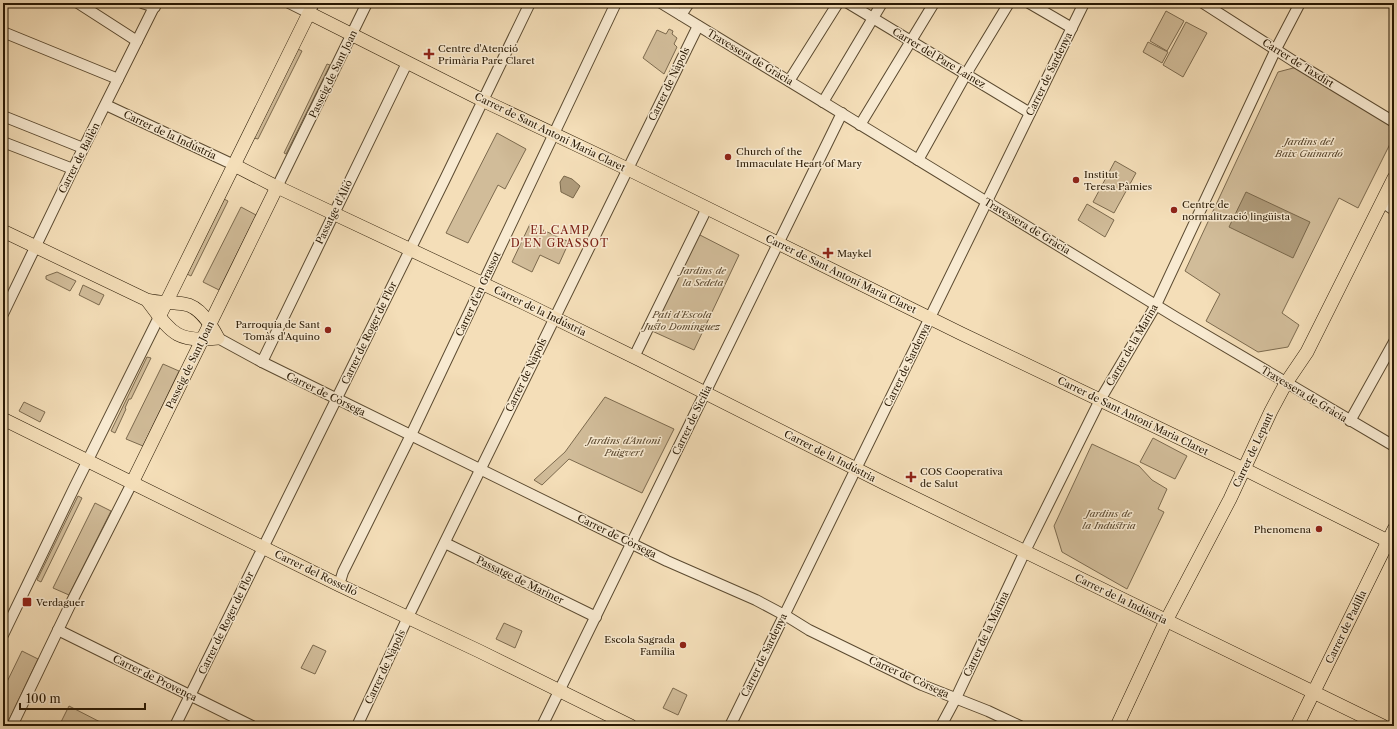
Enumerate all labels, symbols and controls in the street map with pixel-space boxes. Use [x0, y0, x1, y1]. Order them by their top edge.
street label: Carrer del Pare Laínez [890, 25, 988, 91]
street label: Travessera de Gràcia [704, 26, 796, 88]
street label: Passeig de Sant Joan [306, 27, 360, 120]
street label: Carrer de Sardenya [1023, 29, 1075, 118]
street label: Carrer de Taxdirt [1260, 36, 1337, 90]
place label: Centre d'Atenció Primària Pare Claret [438, 42, 535, 67]
street label: Carrer de Nàpols [645, 45, 693, 123]
marker: Centre d'Atenció Primària Pare Claret [423, 48, 435, 60]
street label: Carrer de Sant Antoni Maria Claret [473, 90, 628, 174]
street label: Carrer de la Indústria [121, 108, 219, 163]
street label: Carrer de Bailèn [55, 120, 103, 196]
park label: Jardins del Baix Guinardó [1274, 135, 1343, 160]
place label: Church of the Immaculate Heart of Mary [736, 145, 863, 170]
marker: Church of the Immaculate Heart of Mary [723, 152, 733, 162]
place label: Institut Teresa Pàmies [1084, 168, 1152, 193]
marker: Institut Teresa Pàmies [1071, 175, 1081, 185]
street label: Passatge d'Alió [313, 178, 355, 246]
street label: Travessera de Gràcia [981, 195, 1073, 257]
place label: Centre de normalització lingüista [1182, 198, 1291, 223]
marker: Centre de normalització lingüista [1169, 205, 1179, 215]
district label: EL CAMP D'EN GRASSOT [511, 223, 609, 250]
street label: Carrer de Sant Antoni Maria Claret [764, 232, 919, 316]
marker: Maykel [822, 247, 834, 259]
place label: Maykel [837, 247, 872, 260]
street label: Carrer d'en Grassot [453, 249, 504, 338]
park label: Jardins de la Sedeta [677, 264, 727, 289]
street label: Carrer de Roger de Flor [338, 279, 400, 387]
street label: Carrer de la Indústria [492, 283, 589, 339]
street label: Carrer de la Marina [1103, 301, 1161, 388]
park label: Pati d'Escola Justo Domínguez [641, 308, 721, 333]
street label: Passeig de Sant Joan [163, 318, 217, 411]
place label: Parroquia de Sant Tomàs d'Aquino [235, 318, 320, 343]
street label: Carrer de Sardenya [881, 320, 933, 409]
marker: Parroquia de Sant Tomàs d'Aquino [323, 325, 333, 335]
street label: Carrer de Nàpols [502, 336, 550, 414]
street label: Travessera de Gràcia [1258, 363, 1350, 425]
street label: Carrer de Còrsega [284, 369, 368, 419]
street label: Carrer de Sant Antoni Maria Claret [1056, 374, 1211, 458]
street label: Carrer de Sicília [669, 382, 715, 457]
street label: Carrer de Lepant [1230, 410, 1276, 490]
street label: Carrer de la Indústria [782, 427, 879, 485]
park label: Jardins d'Antoni Puigvert [585, 434, 661, 459]
place label: COS Cooperativa de Salut [920, 465, 1003, 490]
marker: COS Cooperativa de Salut [905, 471, 917, 483]
park label: Jardins de la Indústria [1082, 507, 1136, 532]
street label: Carrer de Còrsega [575, 511, 659, 561]
place label: Phenomena [1254, 523, 1312, 536]
marker: Phenomena [1314, 524, 1324, 534]
street label: Carrer del Rosselló [272, 547, 360, 599]
street label: Passatge de Mariner [474, 553, 567, 607]
street label: Carrer de Roger de Flor [195, 569, 257, 677]
street label: Carrer de la Indústria [1073, 571, 1170, 627]
street label: Carrer de Padilla [1323, 588, 1370, 666]
street label: Carrer de la Marina [961, 589, 1012, 679]
marker: Verdaguer [21, 596, 33, 608]
place label: Verdaguer [35, 596, 85, 609]
street label: Carrer de Sardenya [738, 610, 790, 699]
street label: Carrer de Nàpols [362, 628, 408, 706]
place label: Escola Sagrada Família [604, 633, 676, 658]
marker: Escola Sagrada Família [678, 640, 688, 650]
street label: Carrer de Provença [111, 652, 200, 704]
street label: Carrer de Còrsega [867, 653, 952, 701]
scale bar [20, 685, 145, 711]
text: 100 m [26, 691, 61, 706]

